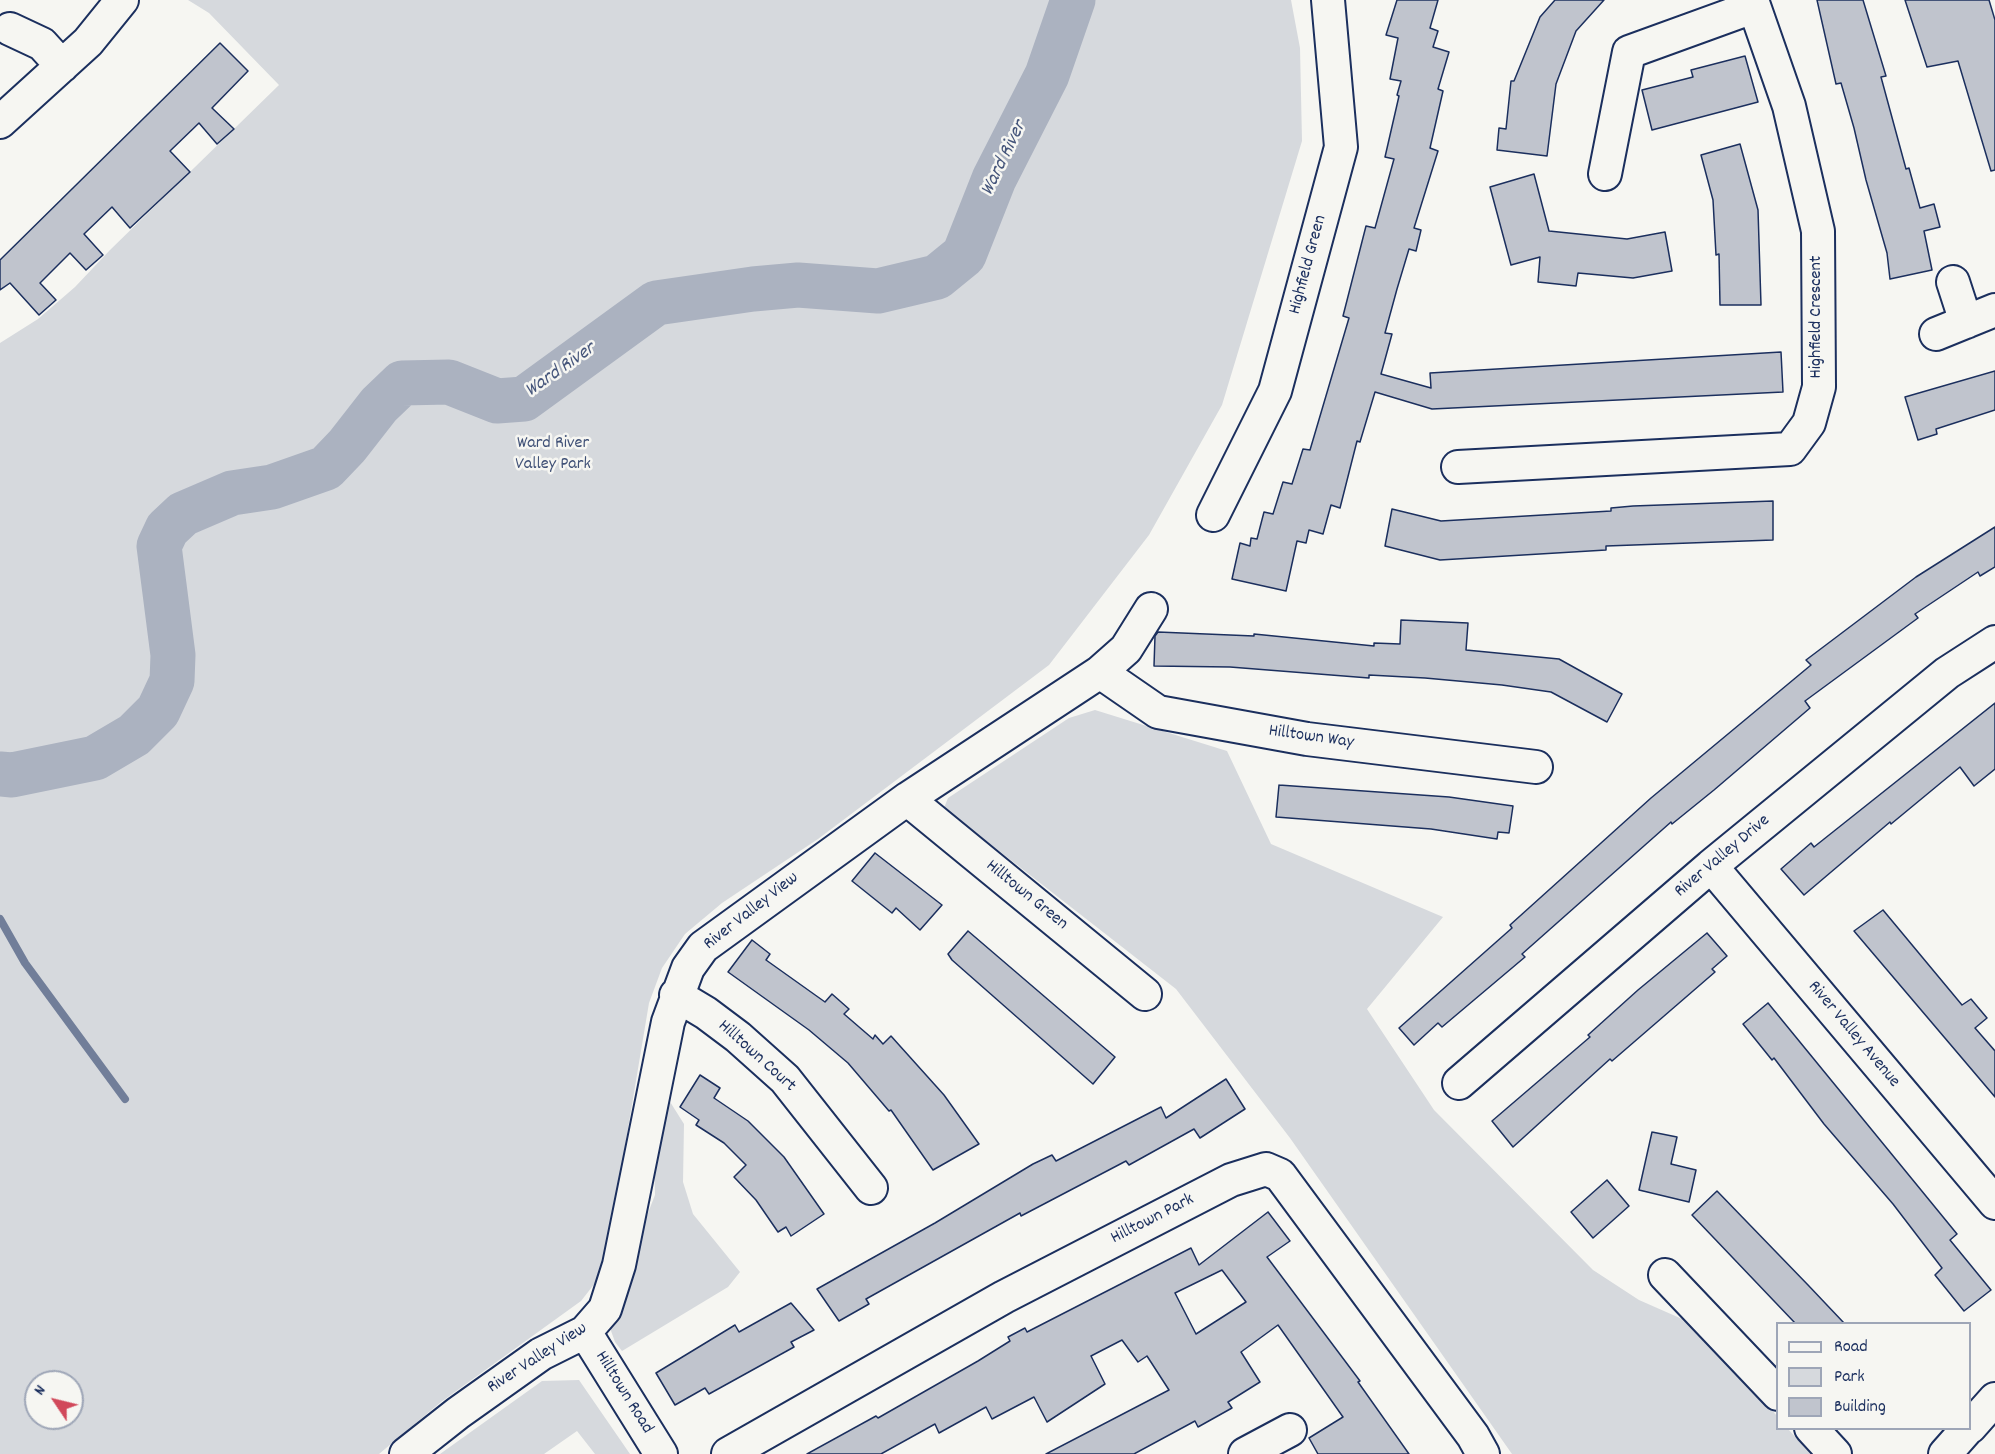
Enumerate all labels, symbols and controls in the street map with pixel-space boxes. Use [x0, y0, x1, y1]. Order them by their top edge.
water label: Ward River [977, 118, 1033, 200]
street label: Highfield Green [1285, 213, 1333, 317]
street label: Highfield Crescent [1807, 256, 1829, 378]
water label: Ward River [521, 338, 601, 404]
park label: Ward River Valley Park [515, 434, 591, 476]
street label: Hilltown Way [1267, 721, 1355, 755]
street label: River Valley Drive [1671, 811, 1775, 903]
street label: Hilltown Green [980, 856, 1072, 936]
street label: River Valley View [700, 868, 804, 956]
street label: River Valley Avenue [1802, 977, 1904, 1093]
street label: Hilltown Court [712, 1016, 800, 1098]
street label: Hilltown Park [1108, 1190, 1198, 1250]
street label: River Valley View [484, 1319, 592, 1399]
legend [1776, 1322, 1971, 1430]
text: Road [1834, 1335, 1868, 1360]
street label: Hilltown Road [589, 1348, 657, 1438]
text: Park [1834, 1365, 1865, 1390]
north arrow [24, 1370, 84, 1430]
text: N [29, 1381, 52, 1400]
text: Building [1834, 1395, 1886, 1420]

